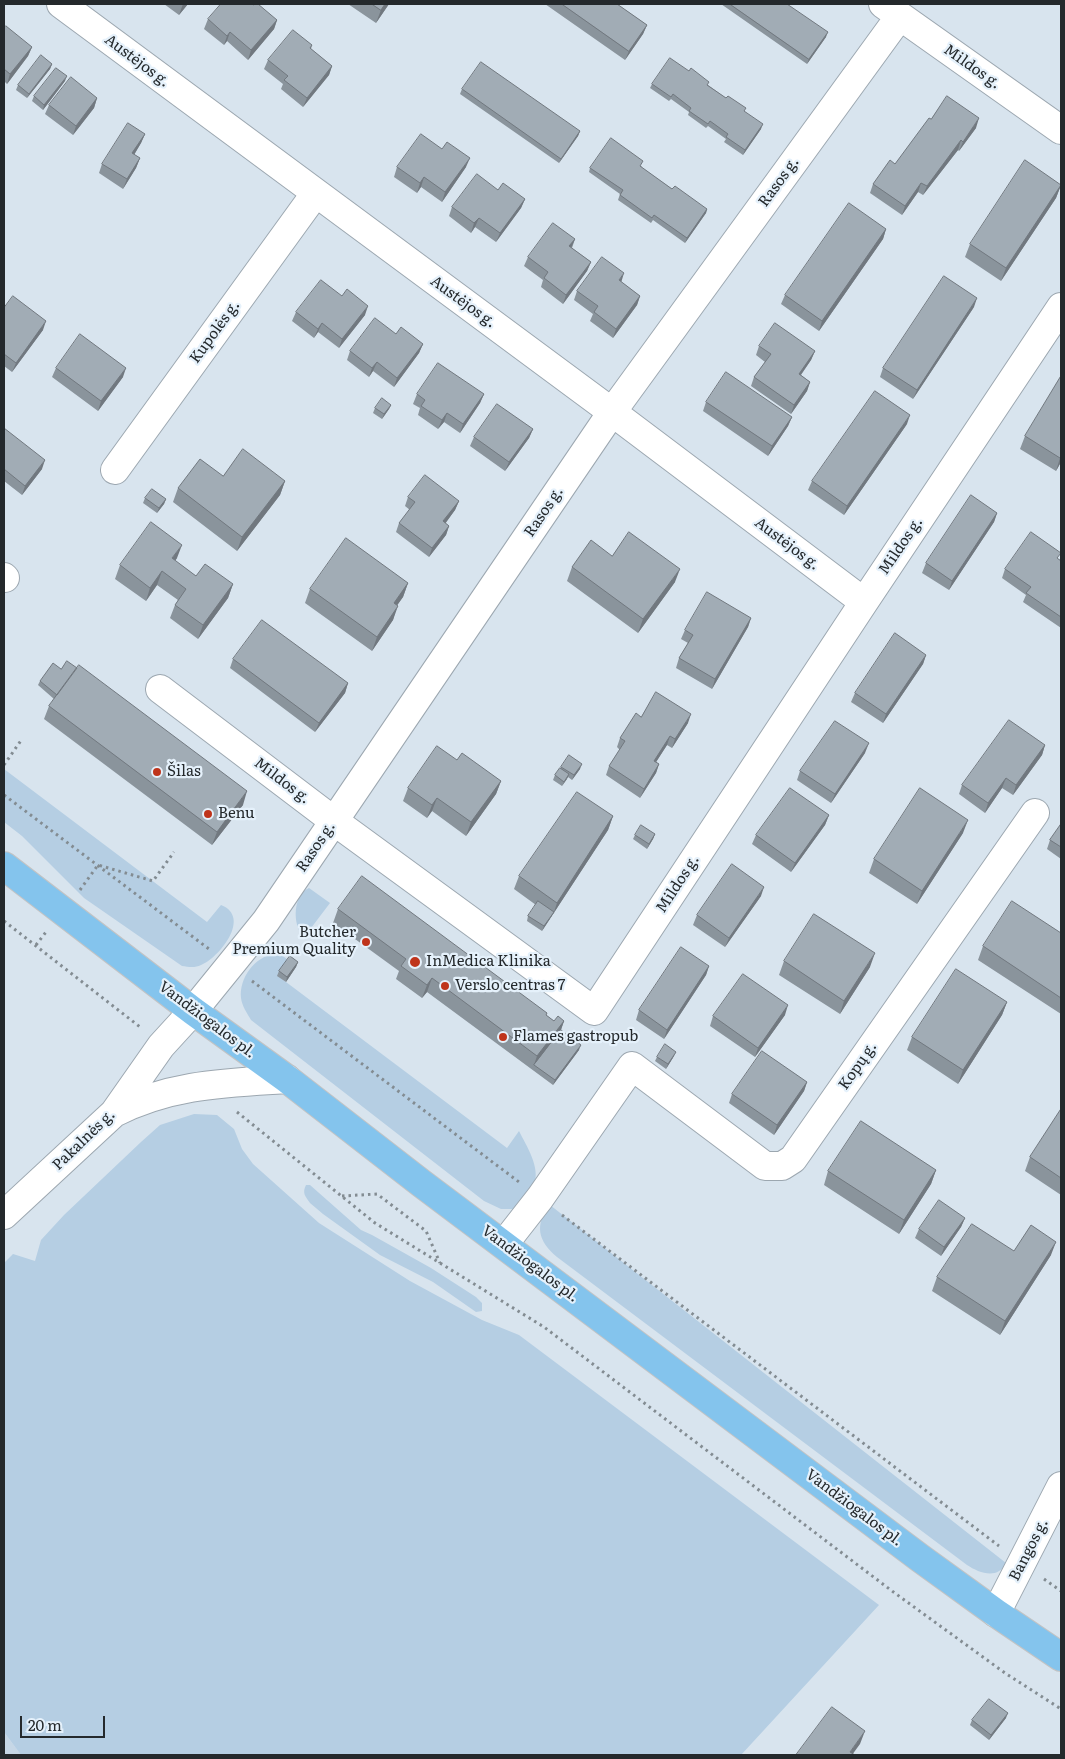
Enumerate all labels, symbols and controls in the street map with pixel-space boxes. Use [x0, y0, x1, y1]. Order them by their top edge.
street label: Austėjos g. [101, 31, 173, 91]
street label: Mildos g. [940, 41, 1004, 93]
street label: Rasos g. [755, 154, 803, 210]
street label: Austėjos g. [427, 272, 499, 332]
street label: Kupolės g. [186, 297, 244, 367]
street label: Rasos g. [521, 483, 567, 541]
street label: Austėjos g. [751, 514, 823, 574]
street label: Mildos g. [875, 514, 927, 578]
street label: Mildos g. [250, 754, 314, 808]
place label: Šilas [167, 763, 201, 781]
marker: Šilas [151, 766, 163, 778]
place label: Benu [218, 805, 255, 823]
marker: Benu [202, 808, 214, 820]
street label: Rasos g. [293, 818, 339, 876]
street label: Mildos g. [653, 852, 703, 916]
place label: Butcher Premium Quality [233, 924, 356, 959]
marker: Butcher Premium Quality [360, 936, 372, 948]
place label: InMedica Klinika [426, 953, 551, 971]
marker: InMedica Klinika [408, 955, 422, 969]
place label: Verslo centras 7 [455, 977, 565, 995]
street label: Vandžiogalos pl. [155, 978, 259, 1062]
marker: Verslo centras 7 [439, 980, 451, 992]
place label: Flames gastropub [513, 1028, 638, 1046]
marker: Flames gastropub [497, 1031, 509, 1043]
street label: Kopų g. [835, 1039, 881, 1093]
street label: Pakalnės g. [49, 1106, 119, 1174]
street label: Vandžiogalos pl. [478, 1222, 582, 1306]
street label: Vandžiogalos pl. [802, 1466, 906, 1550]
street label: Bangos g. [1006, 1516, 1052, 1584]
scale bar [22, 1706, 108, 1738]
text: 20 m [28, 1713, 62, 1736]

